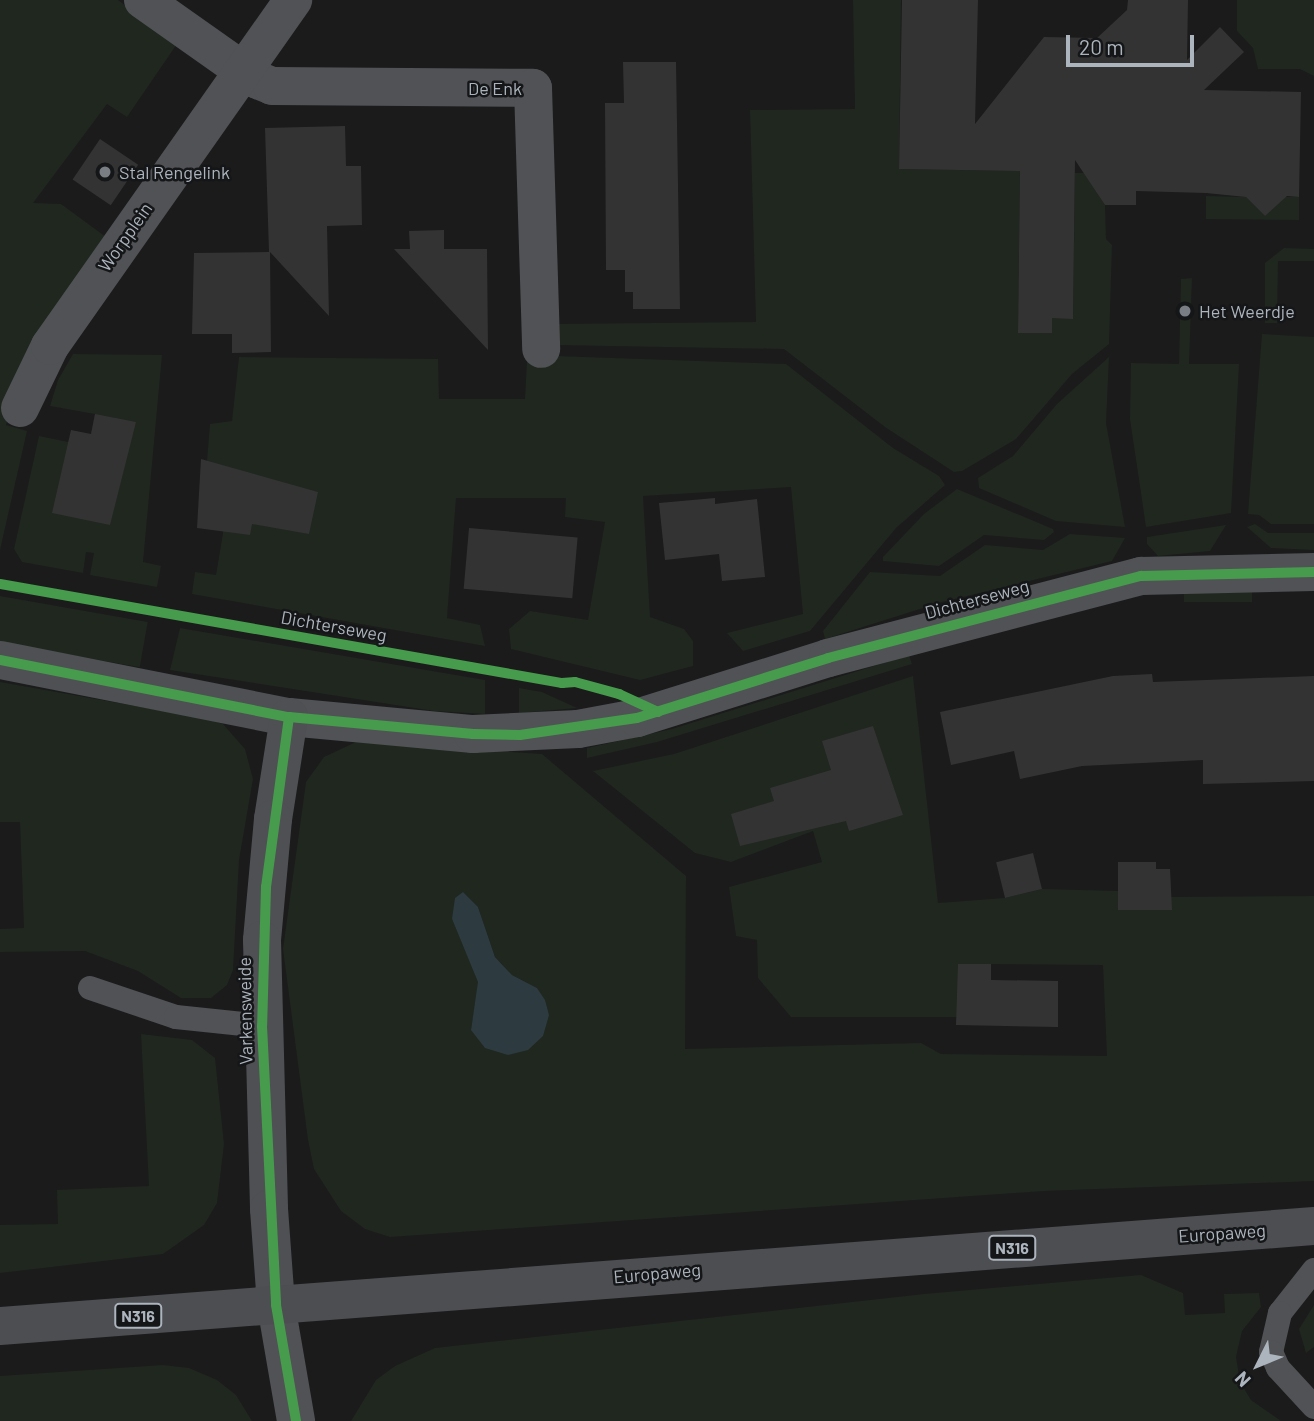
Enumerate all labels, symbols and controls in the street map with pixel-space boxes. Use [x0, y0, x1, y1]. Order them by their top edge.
scale bar [1069, 21, 1197, 65]
text: 20 m [1079, 34, 1124, 59]
street label: De Enk [468, 77, 522, 99]
place label: Stal Rengelink [119, 161, 230, 183]
marker: Stal Rengelink [97, 164, 113, 180]
street label: Worpplein [93, 198, 157, 276]
place label: Het Weerdje [1199, 300, 1295, 322]
marker: Het Weerdje [1177, 303, 1193, 319]
street label: Dichterseweg [922, 575, 1032, 623]
street label: Dichterseweg [279, 606, 389, 646]
street label: Varkensweide [233, 957, 257, 1065]
street label: Europaweg [1177, 1219, 1267, 1247]
road number: N316 [988, 1236, 1036, 1260]
street label: Europaweg [612, 1258, 702, 1288]
road number: N316 [114, 1304, 162, 1328]
north arrow [1223, 1330, 1293, 1400]
text: N [1230, 1367, 1255, 1392]

